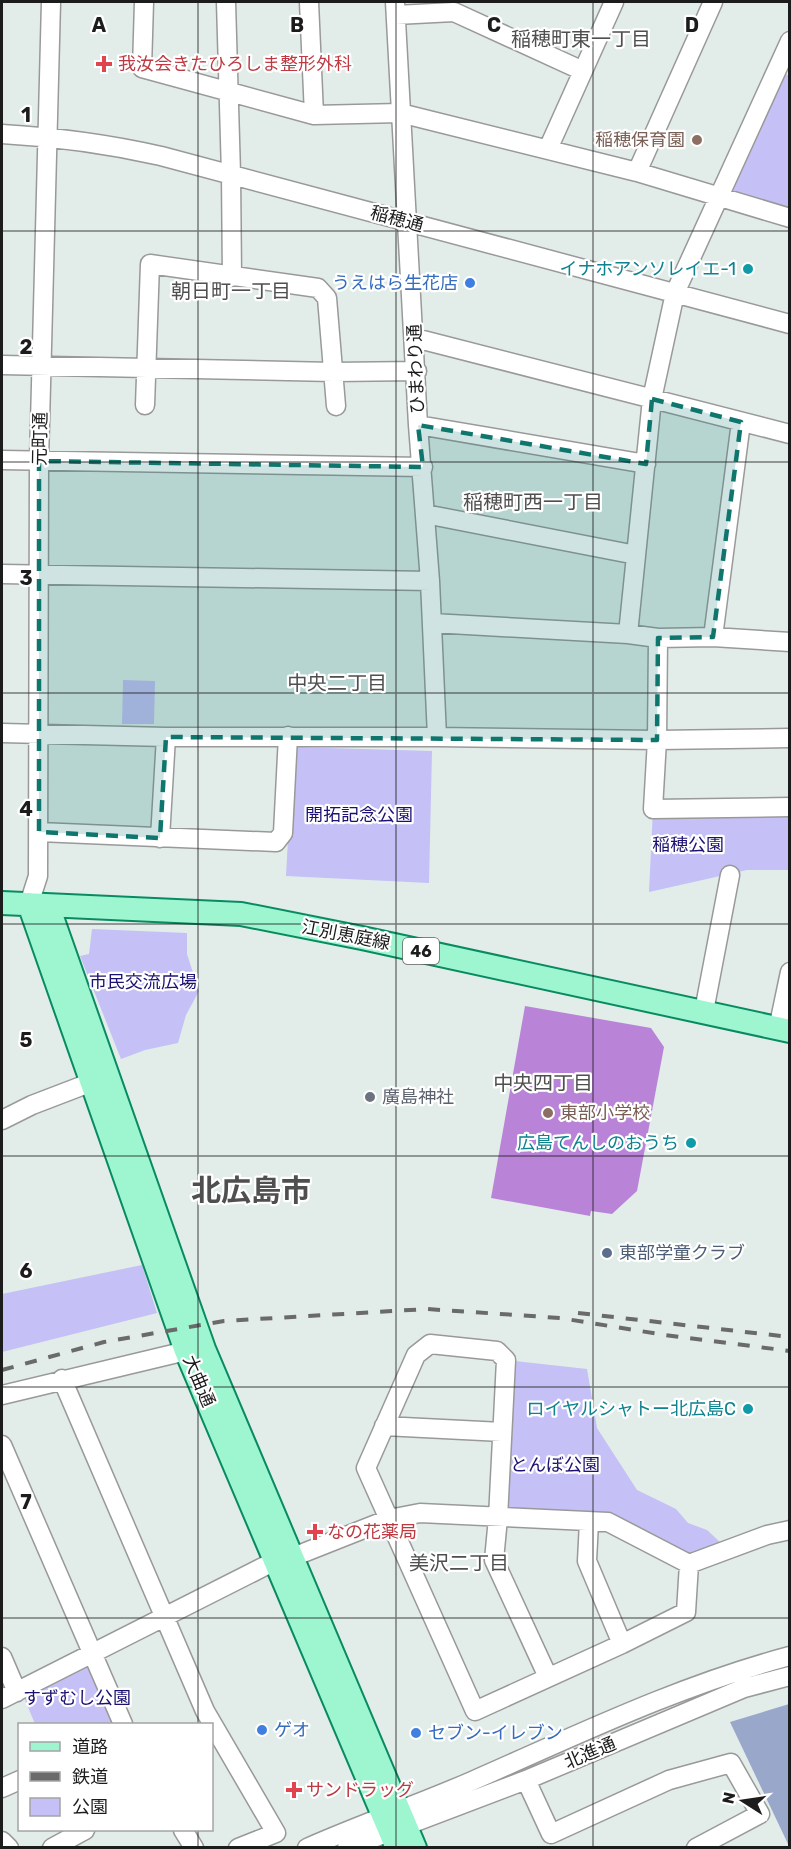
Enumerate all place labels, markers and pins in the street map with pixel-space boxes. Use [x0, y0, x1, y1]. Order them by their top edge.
place label: 我汝会きたひろしま整形外科 [118, 53, 352, 75]
marker: 我汝会きたひろしま整形外科 [95, 55, 113, 73]
place label: 稲穂保育園 [595, 129, 685, 151]
marker: 稲穂保育園 [690, 133, 704, 147]
place label: イナホアンソレイエ-1 [560, 258, 736, 280]
marker: イナホアンソレイエ-1 [741, 262, 755, 276]
place label: うえはら生花店 [332, 272, 458, 294]
marker: うえはら生花店 [463, 276, 477, 290]
place label: 廣島神社 [382, 1086, 454, 1108]
marker: 廣島神社 [363, 1090, 377, 1104]
place label: 東部小学校 [560, 1102, 650, 1124]
marker: 東部小学校 [541, 1106, 555, 1120]
place label: 広島てんしのおうち [517, 1132, 679, 1154]
marker: 広島てんしのおうち [684, 1136, 698, 1150]
place label: 東部学童クラブ [619, 1242, 745, 1264]
marker: 東部学童クラブ [600, 1246, 614, 1260]
place label: ロイヤルシャトー北広島C [527, 1398, 736, 1420]
marker: ロイヤルシャトー北広島C [741, 1402, 755, 1416]
place label: なの花薬局 [327, 1521, 417, 1543]
marker: なの花薬局 [308, 1525, 322, 1539]
place label: ゲオ [274, 1719, 310, 1741]
place label: セブン-イレブン [428, 1722, 563, 1744]
marker: ゲオ [255, 1723, 269, 1737]
marker: セブン-イレブン [409, 1726, 423, 1740]
place label: サンドラッグ [306, 1779, 414, 1801]
marker: サンドラッグ [287, 1783, 301, 1797]

